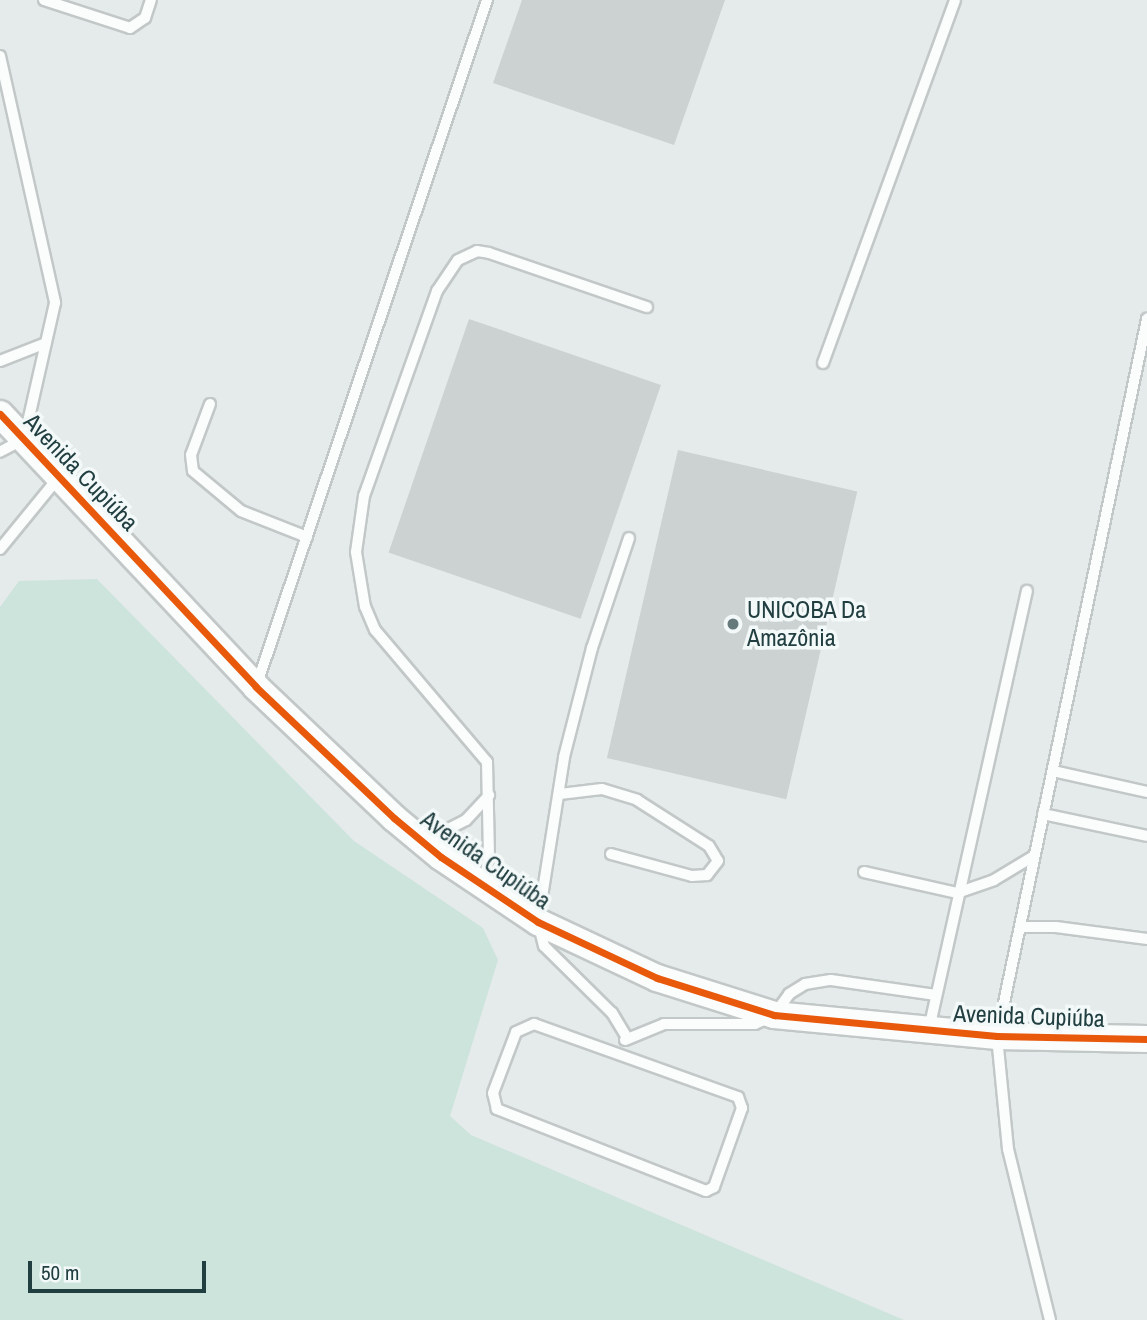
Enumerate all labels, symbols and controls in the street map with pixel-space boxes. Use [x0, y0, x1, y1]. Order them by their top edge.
street label: Avenida Cupiúba [18, 407, 144, 537]
place label: UNICOBA Da Amazônia [747, 596, 867, 652]
marker: UNICOBA Da Amazônia [725, 616, 741, 632]
street label: Avenida Cupiúba [416, 805, 556, 915]
street label: Avenida Cupiúba [953, 999, 1105, 1033]
scale bar [32, 1246, 210, 1290]
text: 50 m [41, 1258, 79, 1287]

